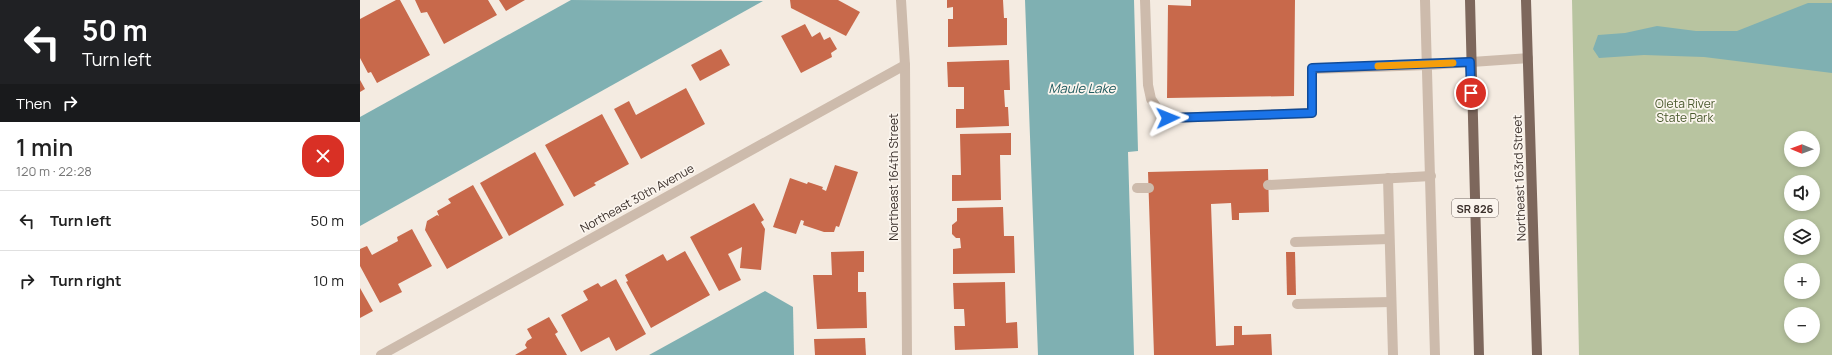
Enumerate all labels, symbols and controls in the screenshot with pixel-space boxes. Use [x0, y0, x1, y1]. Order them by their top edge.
text: 50 m [82, 11, 148, 49]
icon: left [16, 16, 68, 68]
text: Turn left [82, 47, 152, 71]
pin [1454, 76, 1488, 110]
water label: Maule Lake [1049, 79, 1117, 97]
icon: arrive [1460, 82, 1482, 104]
icon: right [59, 92, 81, 114]
text: Then [16, 93, 51, 114]
park label: Oleta River State Park [1655, 95, 1716, 126]
position arrow [1147, 97, 1189, 139]
street label: Northeast 164th Street [885, 113, 902, 241]
street label: Northeast 163rd Street [1508, 114, 1530, 241]
text: 1 min [16, 130, 73, 163]
north arrow [1784, 131, 1820, 167]
map controls [1784, 131, 1820, 343]
button: close [302, 135, 344, 177]
street label: Northeast 30th Avenue [577, 160, 697, 236]
text: 120 m · 22:28 [16, 162, 92, 180]
button: sound [1784, 175, 1820, 211]
road number: SR 826 [1452, 199, 1498, 217]
icon: left [16, 210, 38, 232]
text: Turn left [50, 210, 112, 231]
text: 50 m [310, 210, 344, 231]
button: layers [1784, 219, 1820, 255]
button: + [1784, 263, 1820, 299]
icon: right [16, 270, 38, 292]
text: Turn right [50, 270, 121, 291]
text: 10 m [313, 270, 344, 291]
button: − [1784, 307, 1820, 343]

